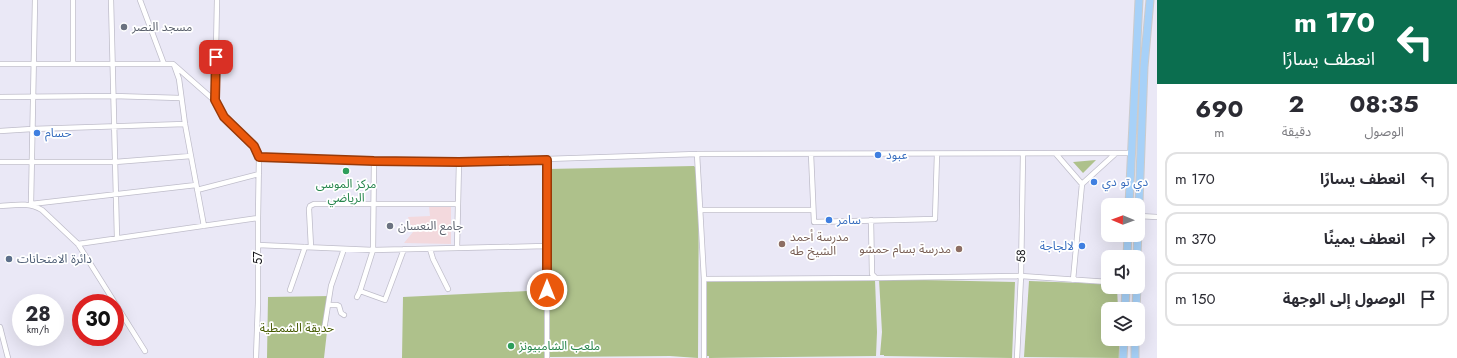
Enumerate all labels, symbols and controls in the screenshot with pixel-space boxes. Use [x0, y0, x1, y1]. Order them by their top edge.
text: 170 m [1294, 2, 1375, 43]
icon: left [1389, 16, 1441, 68]
place label: مسجد النصر [131, 18, 192, 36]
marker: مسجد النصر [119, 22, 129, 32]
pin [199, 40, 233, 74]
icon: arrive [205, 46, 227, 68]
text: انعطف يسارًا [1282, 46, 1375, 72]
text: 2 [1289, 86, 1304, 121]
text: 08:35 [1350, 86, 1419, 121]
text: 690 [1195, 91, 1243, 126]
text: دقيقة [1282, 122, 1311, 141]
text: الوصول [1364, 122, 1404, 141]
text: m [1214, 123, 1224, 142]
place label: حسام [45, 124, 72, 142]
marker: حسام [32, 128, 42, 138]
place label: عبود [886, 146, 908, 164]
marker: عبود [873, 150, 883, 160]
marker: مركز الموسى الرياضي [341, 166, 351, 176]
text: 170 m [1175, 168, 1215, 190]
text: انعطف يسارًا [1320, 168, 1405, 190]
icon: left [1417, 168, 1439, 190]
place label: دي تو دي [1102, 173, 1148, 192]
place label: مركز الموسى الرياضي [316, 175, 376, 208]
marker: دي تو دي [1089, 177, 1099, 187]
north arrow [1101, 198, 1145, 242]
map controls [1101, 198, 1145, 346]
place label: سامر [836, 211, 861, 229]
marker: سامر [824, 215, 834, 225]
place label: جامع النعسان [398, 217, 463, 235]
marker: جامع النعسان [385, 221, 395, 231]
place label: مدرسة أحمد الشيخ طه [790, 228, 849, 260]
text: 370 m [1175, 228, 1216, 250]
text: انعطف يمينًا [1324, 228, 1405, 250]
icon: right [1417, 228, 1439, 250]
place label: لالجاجة [1040, 237, 1074, 255]
marker: مدرسة أحمد الشيخ طه [777, 239, 787, 249]
place label: مدرسة بسام حمشو [859, 240, 951, 258]
marker: لالجاجة [1077, 241, 1087, 251]
marker: مدرسة بسام حمشو [954, 244, 964, 254]
street label: 58 [1012, 249, 1030, 263]
place label: دائرة الامتحانات [17, 250, 92, 268]
button: sound [1101, 250, 1145, 294]
street label: 57 [249, 251, 267, 265]
marker: دائرة الامتحانات [4, 254, 14, 264]
position arrow [526, 269, 568, 311]
text: 150 m [1175, 288, 1215, 310]
text: الوصول إلى الوجهة [1283, 288, 1405, 310]
icon: arrive [1417, 288, 1439, 310]
speed limit sign: 30 [72, 294, 124, 346]
text: 28 [25, 300, 51, 329]
button: layers [1101, 302, 1145, 346]
park label: حديقة الشمطية [260, 319, 334, 337]
text: km/h [27, 322, 49, 337]
place label: ملعب الشامبيونز [518, 337, 600, 355]
marker: ملعب الشامبيونز [506, 341, 516, 351]

